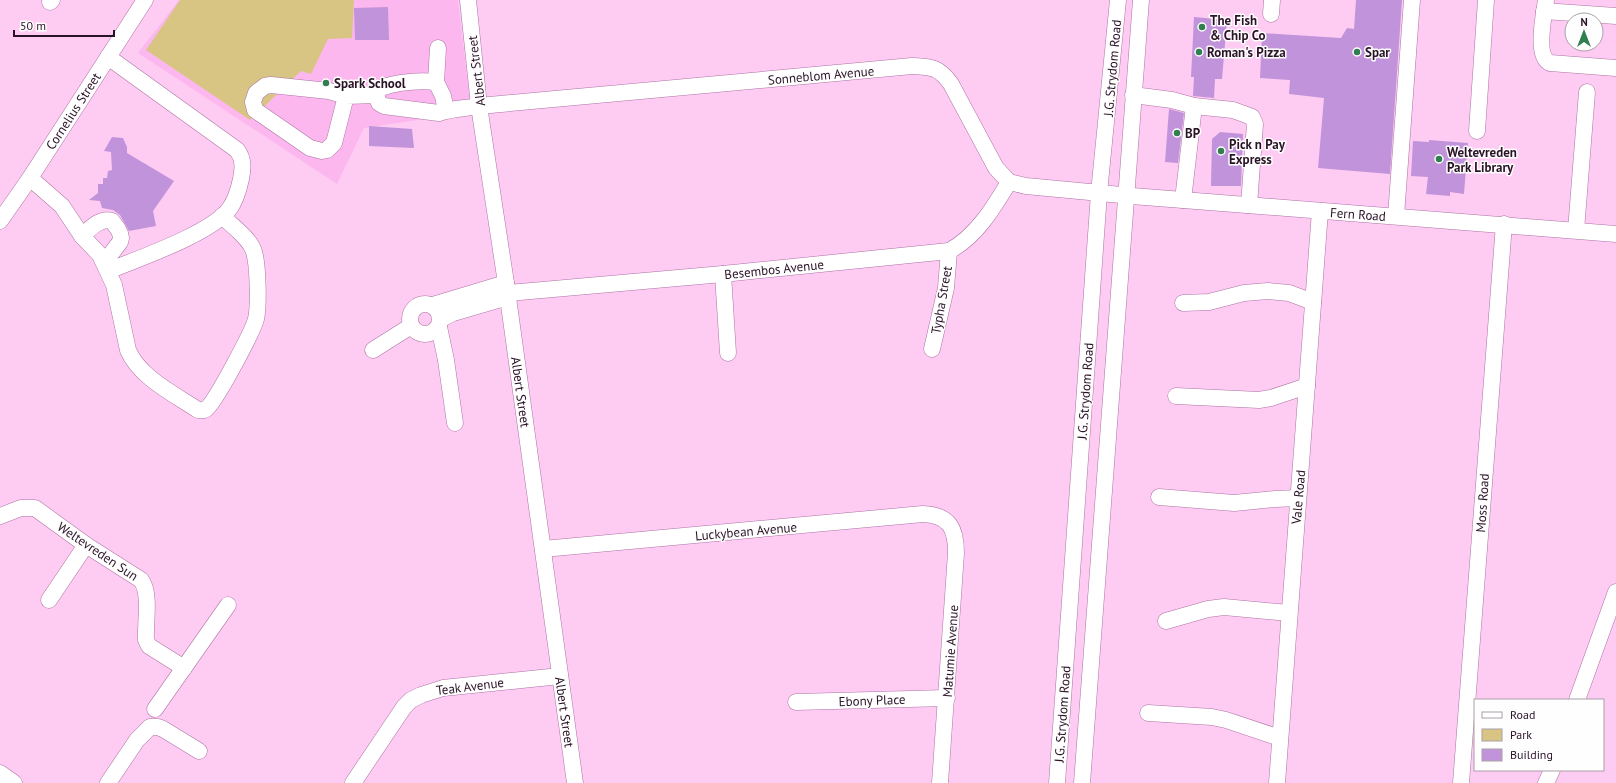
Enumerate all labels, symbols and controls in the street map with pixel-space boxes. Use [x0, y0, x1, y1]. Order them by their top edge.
scale bar [14, 12, 114, 38]
place label: The Fish & Chip Co [1210, 12, 1265, 44]
north arrow [1564, 12, 1604, 52]
text: N [1580, 15, 1588, 29]
text: 50 m [20, 18, 46, 33]
street label: J.G. Strydom Road [1100, 19, 1125, 118]
marker: The Fish & Chip Co [1197, 22, 1207, 32]
street label: Albert Street [464, 34, 489, 107]
place label: Roman's Pizza [1207, 44, 1286, 61]
place label: Spar [1365, 44, 1390, 61]
marker: Roman's Pizza [1194, 47, 1204, 57]
marker: Spar [1352, 47, 1362, 57]
street label: Sonneblom Avenue [767, 62, 875, 89]
street label: Cornelius Street [42, 69, 105, 153]
place label: Spark School [334, 75, 406, 92]
marker: Spark School [321, 78, 331, 88]
place label: BP [1185, 125, 1201, 142]
marker: BP [1172, 128, 1182, 138]
place label: Pick n Pay Express [1229, 136, 1286, 168]
place label: Weltevreden Park Library [1447, 144, 1517, 176]
marker: Pick n Pay Express [1216, 146, 1226, 156]
marker: Weltevreden Park Library [1434, 154, 1444, 164]
street label: Fern Road [1330, 204, 1386, 225]
street label: Besembos Avenue [723, 256, 825, 283]
street label: Typha Street [927, 264, 956, 335]
street label: J.G. Strydom Road [1074, 342, 1097, 441]
street label: Albert Street [507, 356, 534, 429]
street label: Vale Road [1288, 469, 1309, 526]
street label: Moss Road [1472, 473, 1493, 533]
street label: Weltevreden Sun [54, 518, 141, 585]
street label: Luckybean Avenue [694, 519, 798, 544]
street label: Matumie Avenue [939, 604, 962, 698]
street label: J.G. Strydom Road [1051, 665, 1074, 764]
street label: Teak Avenue [435, 674, 505, 699]
street label: Albert Street [551, 676, 578, 749]
street label: Ebony Place [838, 691, 906, 710]
legend [1474, 699, 1604, 771]
text: Road [1510, 707, 1535, 722]
text: Park [1510, 727, 1532, 742]
text: Building [1510, 747, 1553, 762]

